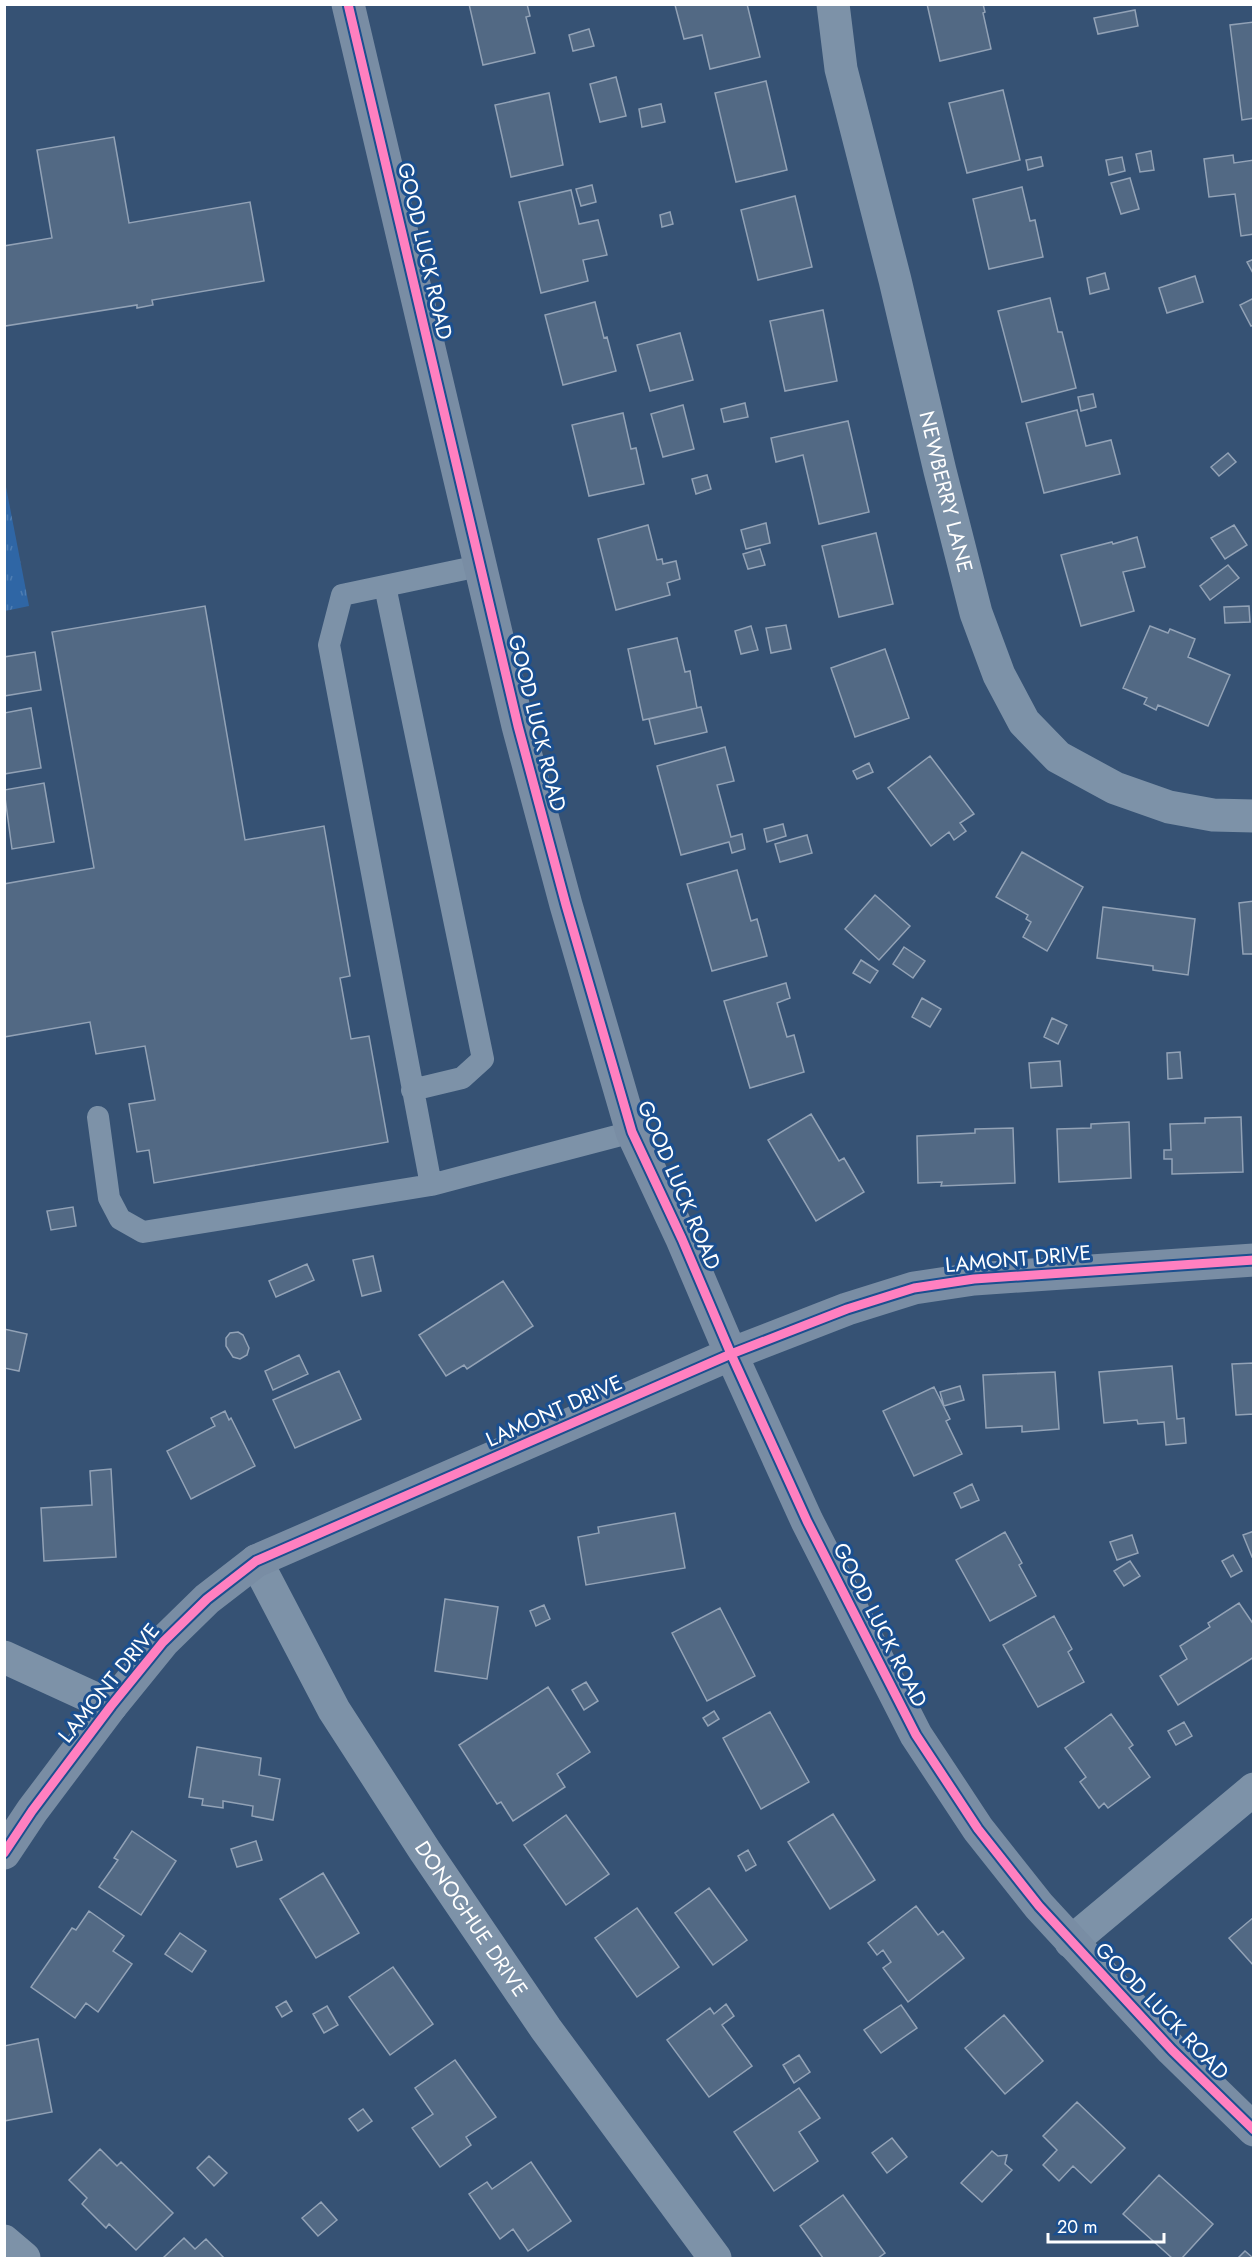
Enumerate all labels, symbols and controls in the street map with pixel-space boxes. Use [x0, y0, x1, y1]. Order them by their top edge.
street label: GOOD LUCK ROAD [390, 159, 460, 343]
street label: NEWBERRY LANE [911, 408, 980, 576]
street label: GOOD LUCK ROAD [501, 632, 573, 814]
street label: GOOD LUCK ROAD [630, 1096, 728, 1274]
street label: LAMONT DRIVE [944, 1238, 1092, 1280]
street label: LAMONT DRIVE [481, 1368, 627, 1454]
street label: GOOD LUCK ROAD [826, 1538, 934, 1712]
street label: LAMONT DRIVE [51, 1617, 167, 1749]
street label: DONOGHUE DRIVE [407, 1835, 535, 2003]
street label: GOOD LUCK ROAD [1088, 1935, 1236, 2087]
scale bar [1048, 2206, 1164, 2244]
text: 20 m [1057, 2214, 1097, 2240]

